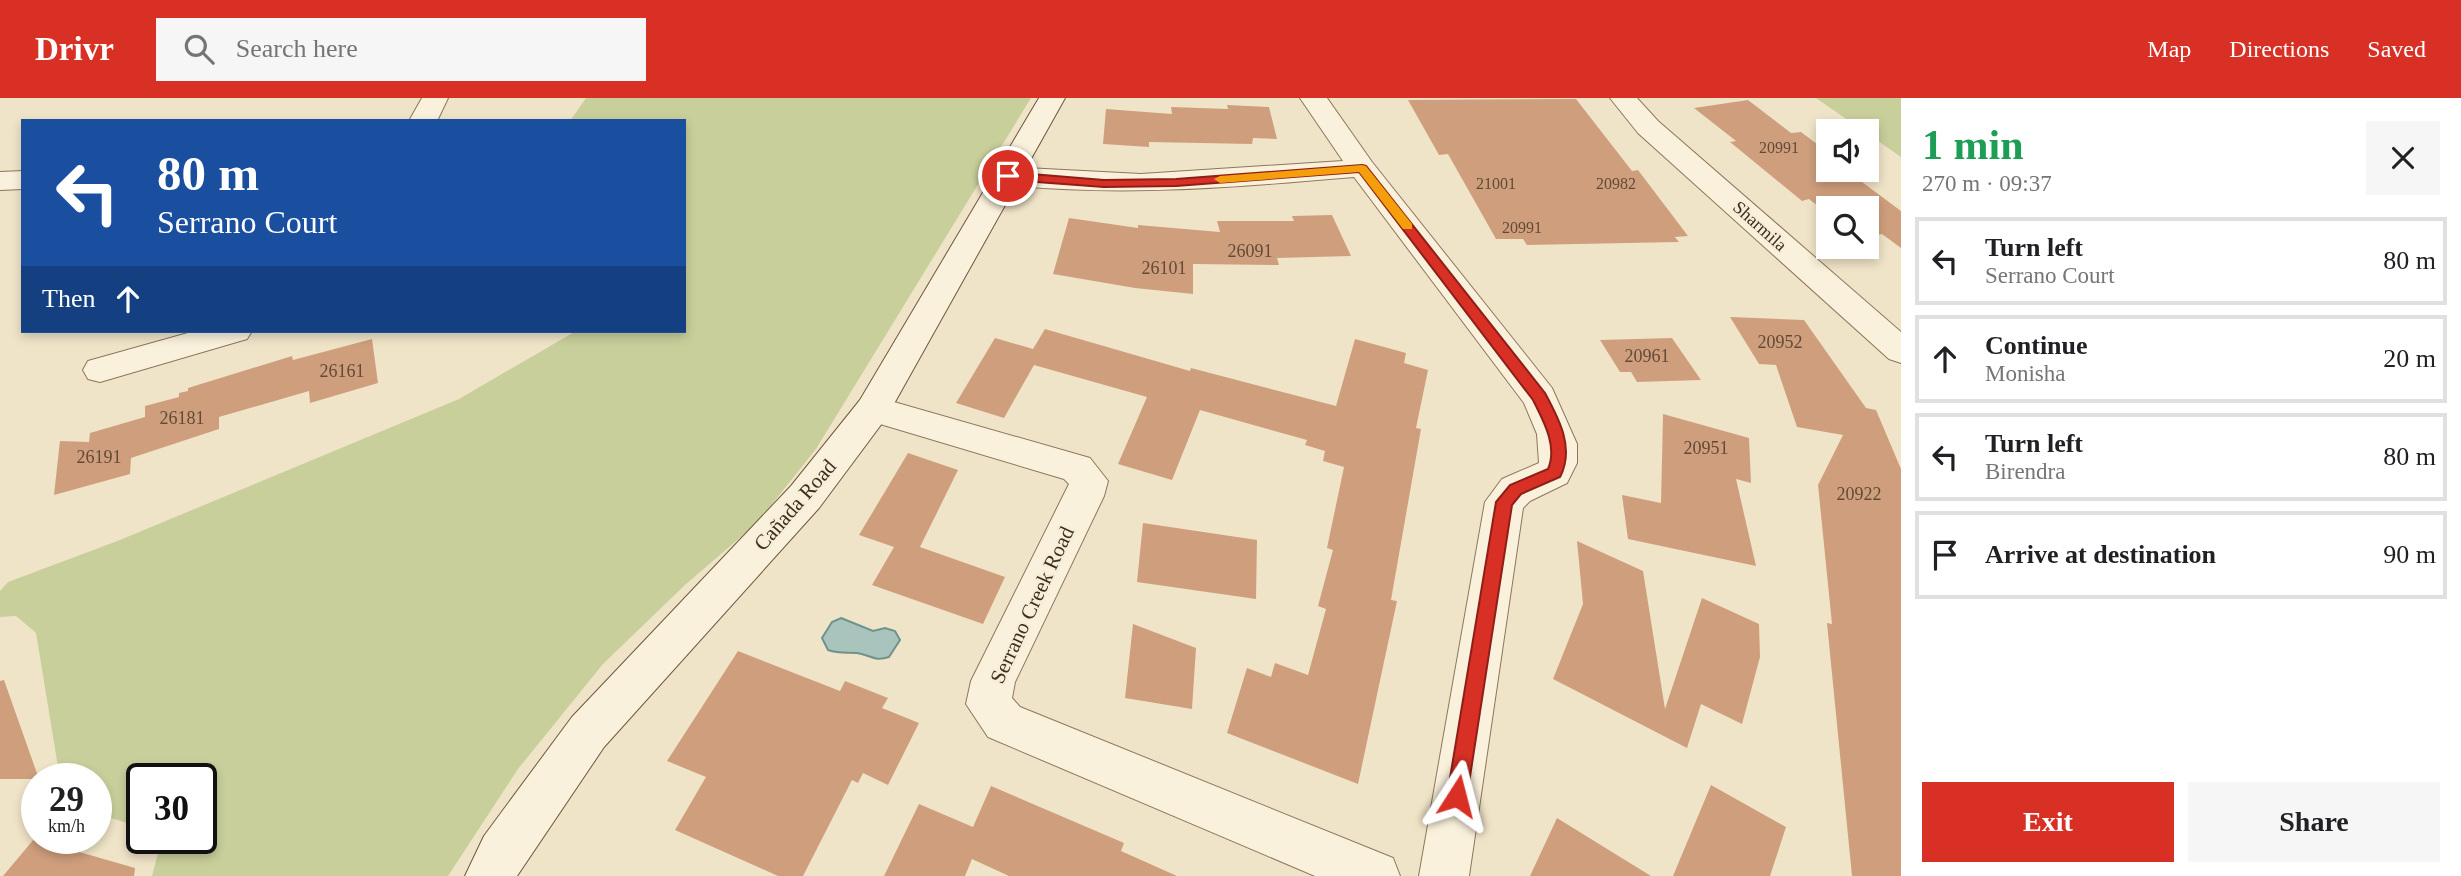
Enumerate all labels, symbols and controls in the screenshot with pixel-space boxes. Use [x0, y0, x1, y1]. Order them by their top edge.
search box [156, 18, 646, 81]
icon: search [180, 30, 218, 68]
text: Drivr [35, 31, 114, 67]
text: Search here [236, 34, 358, 63]
text: Map [2147, 36, 2191, 62]
text: Directions [2229, 36, 2329, 62]
text: Saved [2367, 36, 2426, 62]
map controls [1816, 119, 1879, 259]
button: sound [1816, 119, 1879, 182]
button: close [2366, 121, 2440, 195]
text: 1 min [1922, 122, 2024, 168]
house number: 20991 [1759, 139, 1799, 156]
text: 80 m [157, 146, 259, 201]
pin [978, 146, 1038, 206]
icon: left [42, 147, 133, 238]
icon: arrive [989, 157, 1027, 195]
text: 270 m · 09:37 [1922, 171, 2052, 196]
house number: 21001 [1476, 175, 1516, 192]
house number: 20982 [1596, 175, 1636, 192]
button: search [1816, 196, 1879, 259]
street label: Sharmila [1729, 197, 1791, 255]
text: Serrano Court [157, 204, 337, 240]
house number: 20991 [1502, 219, 1542, 236]
text: Turn left [1985, 233, 2083, 262]
house number: 26091 [1228, 241, 1273, 261]
icon: left [1926, 242, 1964, 280]
text: 80 m [2383, 246, 2436, 275]
house number: 26101 [1142, 258, 1187, 278]
text: Serrano Court [1985, 263, 2115, 288]
icon: ahead [109, 280, 147, 318]
text: Then [42, 284, 95, 313]
text: Continue [1985, 331, 2088, 360]
house number: 20952 [1758, 332, 1803, 352]
icon: ahead [1926, 340, 1964, 378]
text: 20 m [2383, 344, 2436, 373]
house number: 20961 [1625, 346, 1670, 366]
house number: 26161 [320, 361, 365, 381]
text: Monisha [1985, 361, 2066, 386]
house number: 26181 [160, 408, 205, 428]
text: Turn left [1985, 429, 2083, 458]
house number: 20951 [1684, 438, 1729, 458]
icon: left [1926, 438, 1964, 476]
text: 80 m [2383, 442, 2436, 471]
house number: 26191 [77, 447, 122, 467]
street label: Cañada Road [749, 454, 841, 555]
text: Birendra [1985, 459, 2065, 484]
house number: 20922 [1837, 484, 1882, 504]
street label: Serrano Creek Road [985, 522, 1079, 687]
icon: arrive [1926, 536, 1964, 574]
text: Arrive at destination [1985, 540, 2216, 569]
text: 90 m [2383, 540, 2436, 569]
position arrow [1420, 759, 1494, 833]
speed limit sign: 30 [126, 763, 217, 854]
text: 29 [49, 780, 84, 819]
button: Exit [1922, 782, 2174, 862]
button: Share [2188, 782, 2440, 862]
text: km/h [48, 816, 85, 836]

